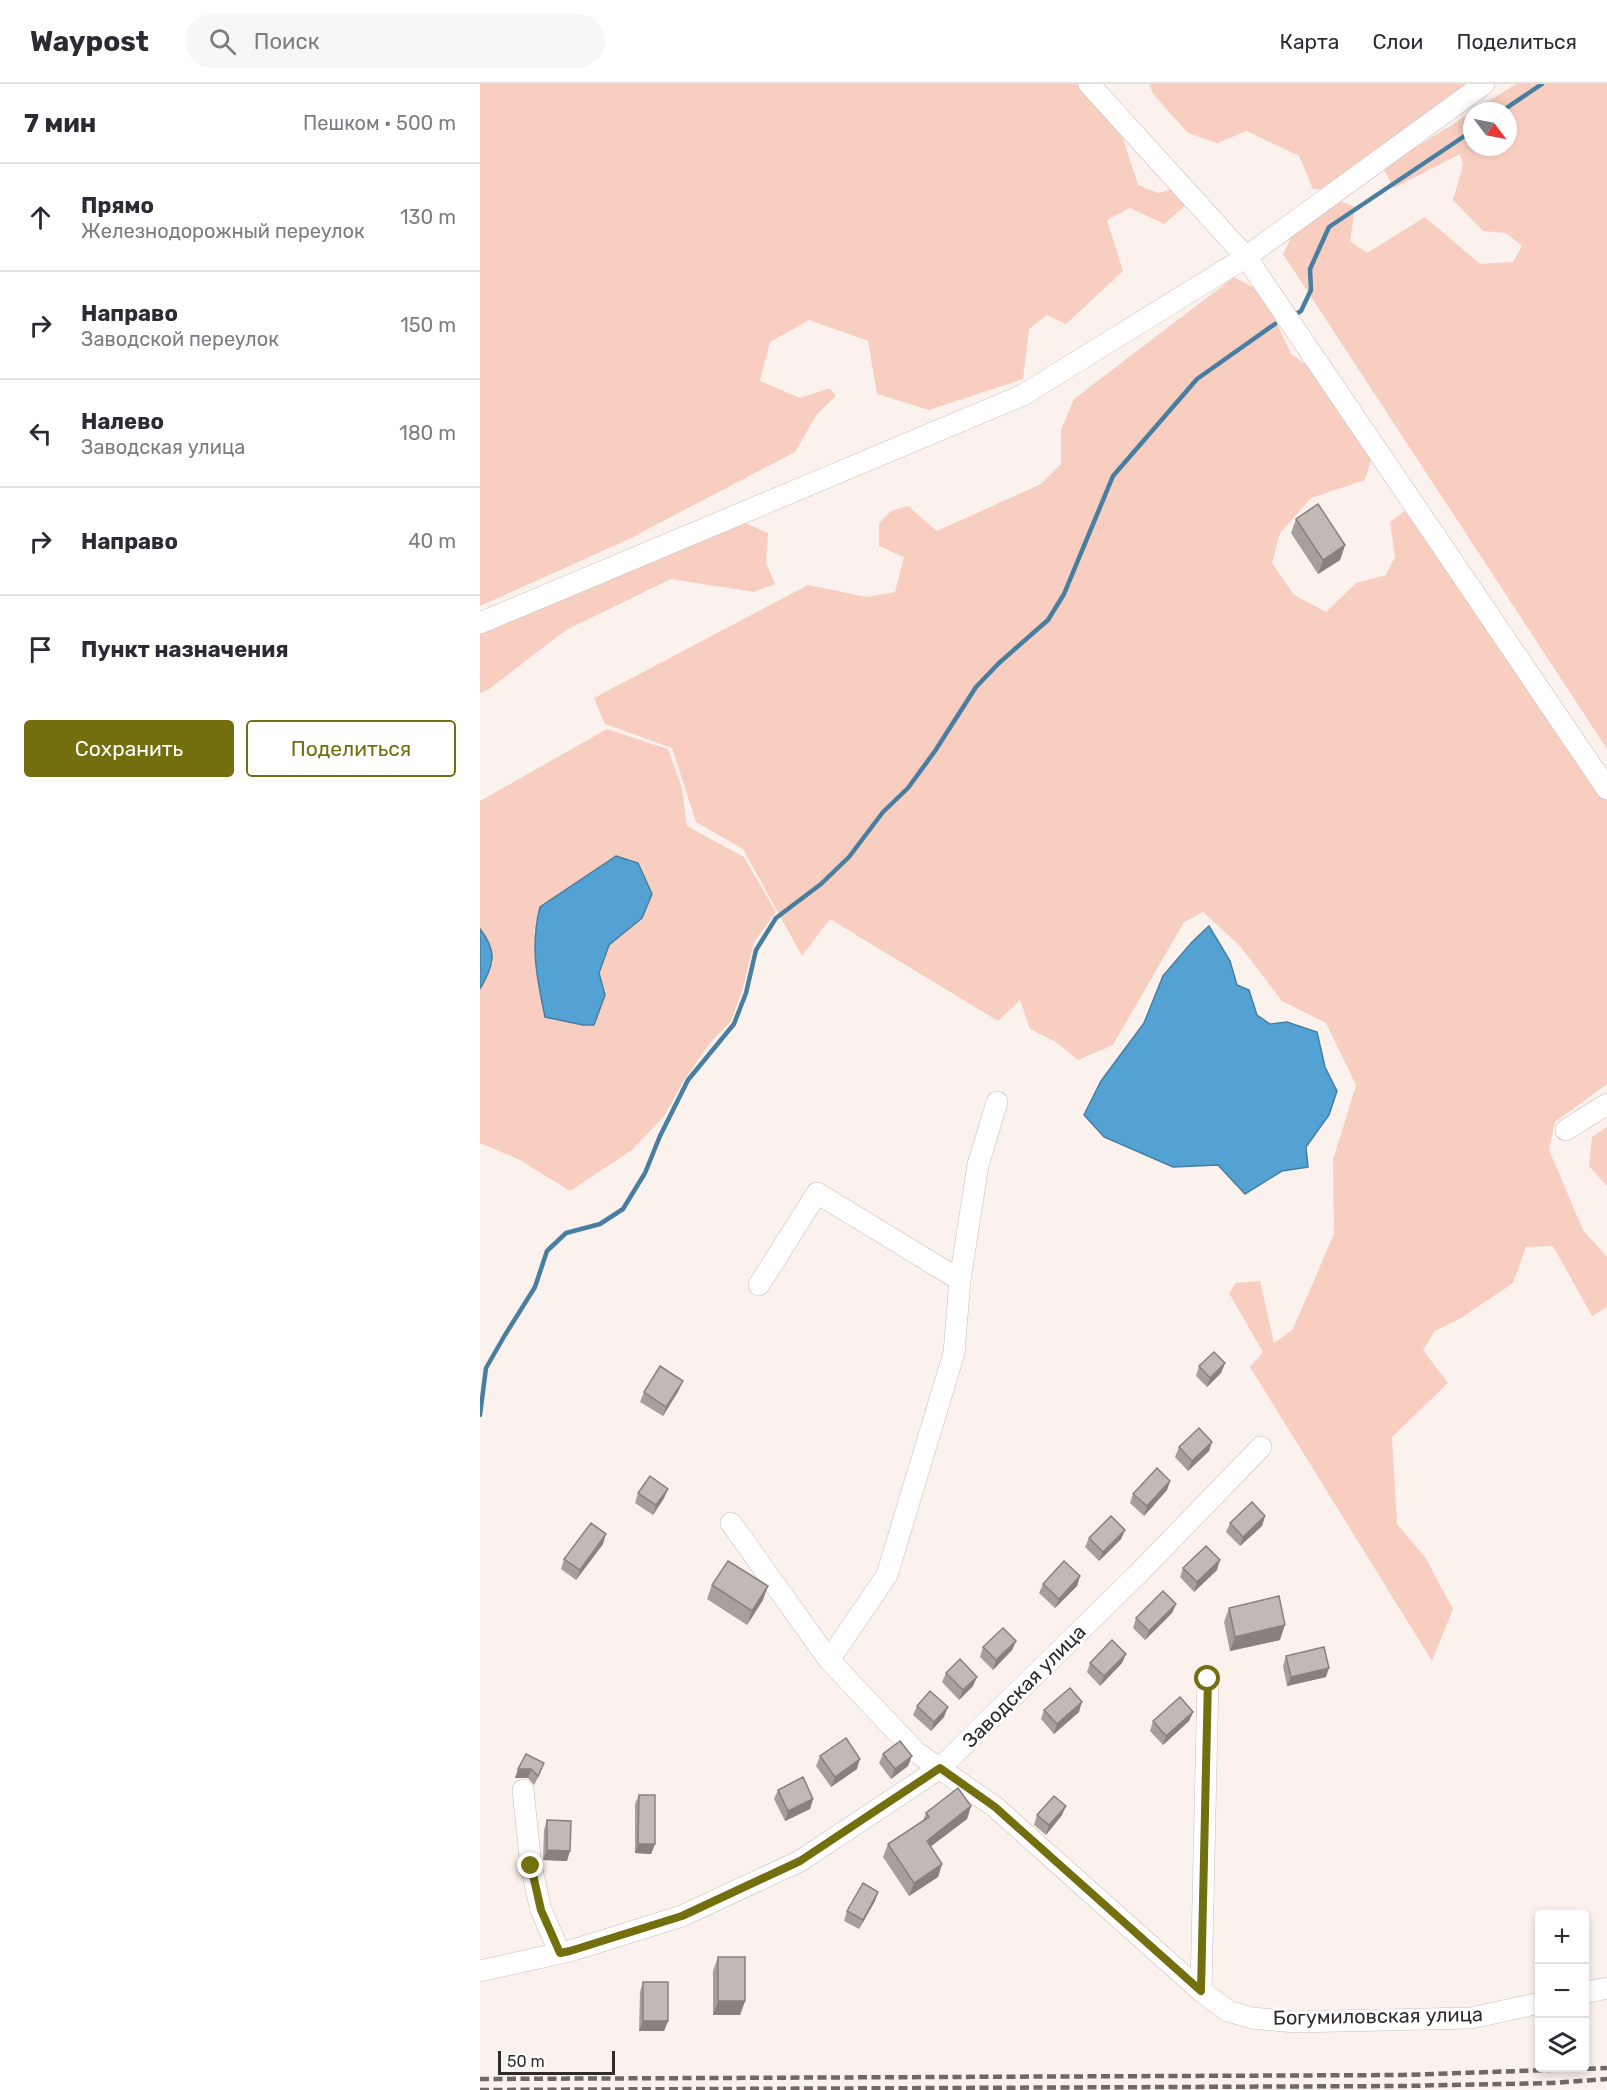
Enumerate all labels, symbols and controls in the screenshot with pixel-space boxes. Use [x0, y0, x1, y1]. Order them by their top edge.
search box [185, 14, 605, 68]
text: Waypost [30, 25, 149, 58]
icon: search [206, 25, 239, 58]
text: Поиск [254, 28, 319, 55]
text: Карта [1279, 29, 1339, 54]
text: Слои [1372, 29, 1423, 54]
text: Поделиться [1456, 29, 1577, 54]
north arrow [1463, 102, 1517, 156]
text: 7 мин [24, 108, 96, 139]
text: Пешком · 500 m [303, 111, 456, 135]
text: Прямо [81, 192, 154, 219]
icon: ahead [24, 201, 57, 234]
text: 130 m [400, 205, 456, 229]
text: Железнодорожный переулок [81, 219, 365, 243]
text: Направо [81, 300, 178, 327]
icon: right [24, 309, 57, 342]
text: 150 m [400, 313, 456, 337]
text: Заводской переулок [81, 327, 279, 351]
text: Налево [81, 408, 164, 435]
icon: left [24, 417, 57, 450]
text: 180 m [399, 421, 456, 445]
text: Заводская улица [81, 435, 245, 459]
icon: right [24, 525, 57, 558]
text: Направо [81, 528, 178, 555]
text: 40 m [408, 529, 456, 553]
icon: arrive [24, 633, 57, 666]
text: Пункт назначения [81, 636, 289, 663]
button: Сохранить [24, 720, 234, 777]
button: Поделиться [246, 720, 456, 777]
street label: Заводская улица [957, 1619, 1091, 1753]
route start [1194, 1665, 1220, 1691]
route end [517, 1852, 543, 1878]
map controls [1535, 1910, 1589, 2072]
button: + [1535, 1910, 1589, 1964]
button: − [1535, 1964, 1589, 2018]
street label: Богумиловская улица [1273, 2002, 1483, 2030]
button: layers [1535, 2018, 1589, 2072]
scale bar [498, 2048, 615, 2076]
text: 50 m [507, 2052, 545, 2071]

